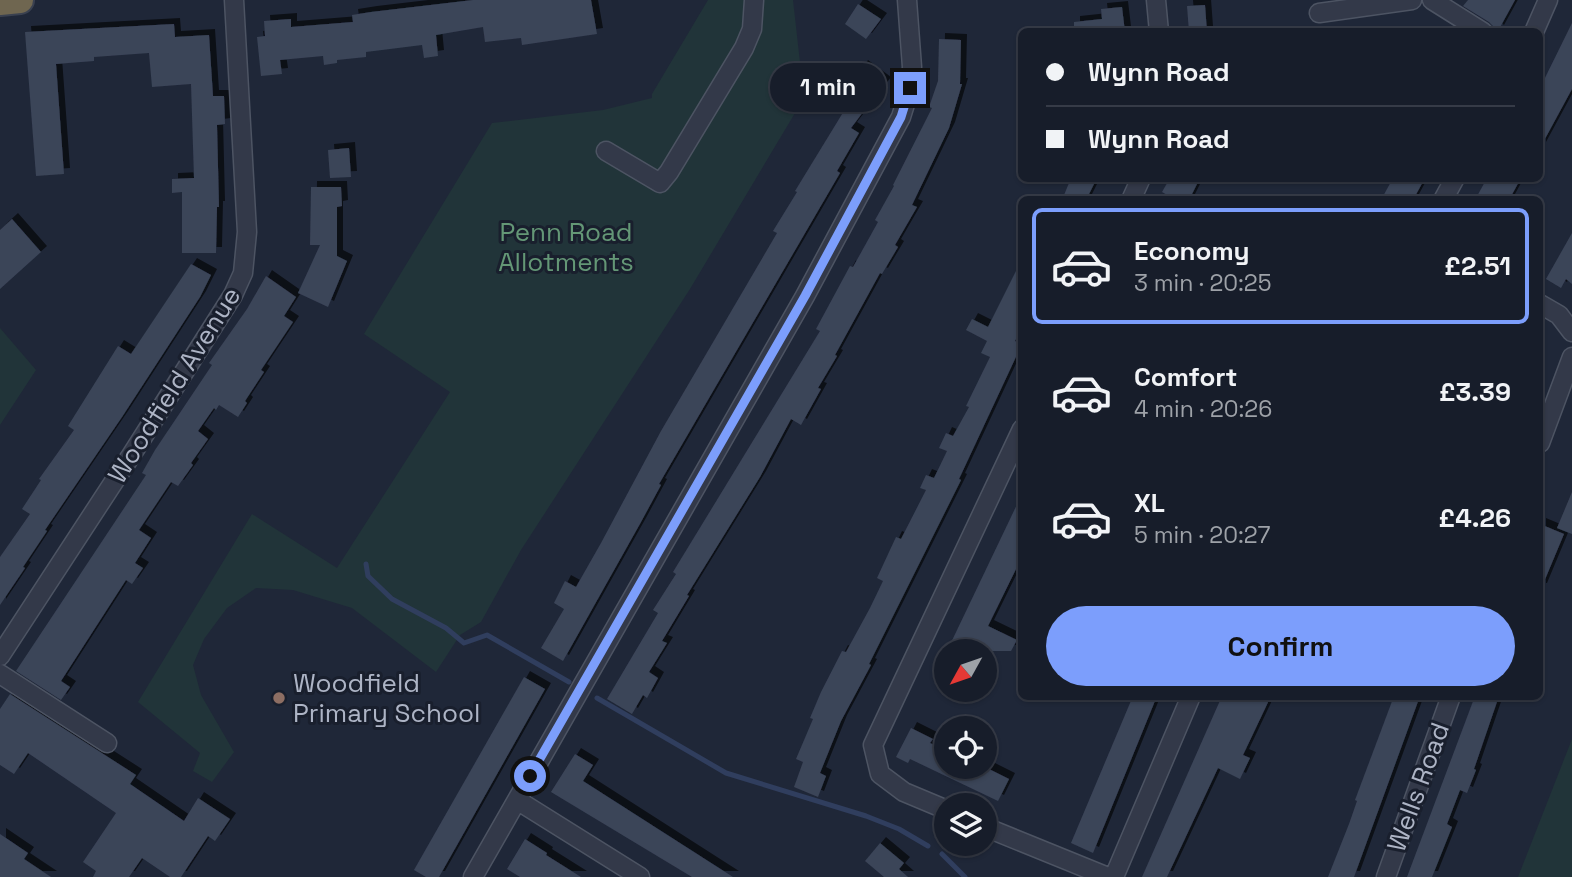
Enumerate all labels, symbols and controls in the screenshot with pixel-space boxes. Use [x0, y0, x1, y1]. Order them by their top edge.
text: Wynn Road [1088, 55, 1230, 89]
callout: 1 min [770, 64, 886, 112]
text: 1 min [800, 72, 856, 102]
route end [894, 72, 926, 104]
text: Wynn Road [1088, 122, 1230, 156]
park label: Penn Road Allotments [498, 215, 634, 279]
text: Economy [1134, 234, 1250, 268]
icon: car [1050, 235, 1113, 298]
text: £2.51 [1444, 249, 1511, 283]
text: 3 min · 20:25 [1134, 268, 1272, 298]
street label: Woodfield Avenue [100, 281, 248, 489]
text: Comfort [1134, 360, 1237, 394]
icon: car [1050, 361, 1113, 424]
text: £3.39 [1439, 375, 1511, 409]
text: 4 min · 20:26 [1134, 394, 1272, 424]
text: XL [1134, 486, 1165, 520]
icon: car [1050, 487, 1113, 550]
text: £4.26 [1439, 501, 1511, 535]
text: 5 min · 20:27 [1134, 520, 1270, 550]
button: Confirm [1046, 606, 1515, 686]
north arrow [934, 639, 998, 702]
map controls [934, 639, 997, 856]
place label: Woodfield Primary School [293, 666, 480, 730]
marker: Woodfield Primary School [271, 690, 287, 706]
button: locate [934, 716, 997, 779]
street label: Wells Road [1379, 718, 1457, 856]
route start [514, 760, 546, 792]
button: layers [934, 793, 997, 856]

